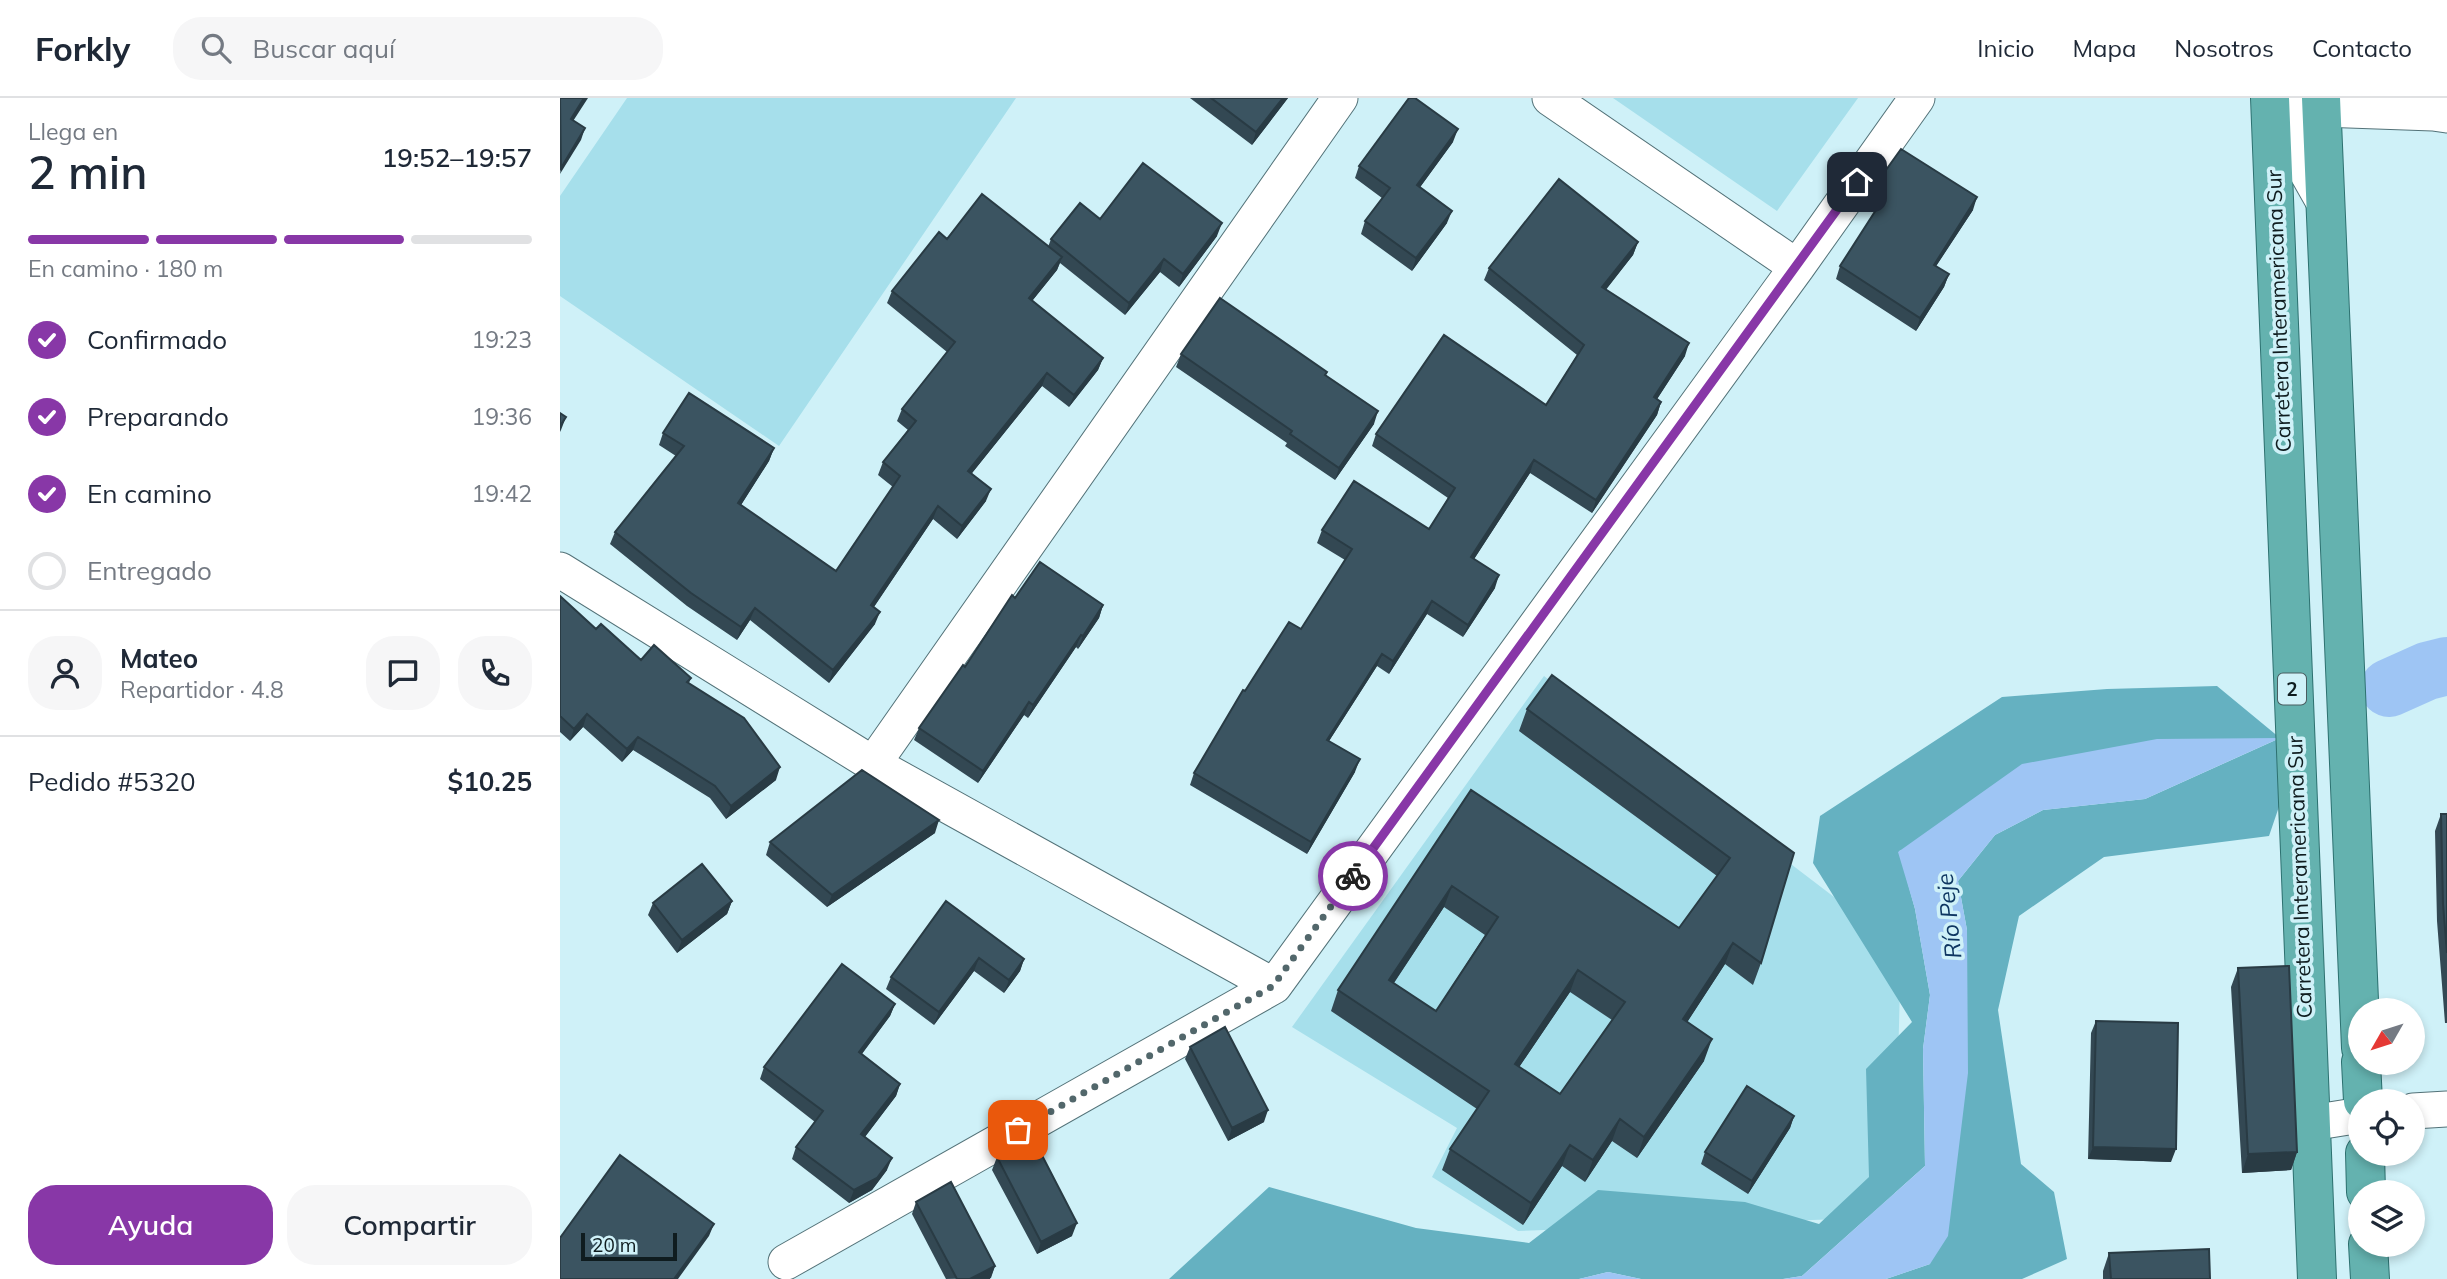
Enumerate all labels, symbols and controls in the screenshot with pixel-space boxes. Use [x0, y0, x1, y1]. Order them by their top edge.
search box [173, 17, 663, 80]
text: Forkly [35, 28, 131, 69]
icon: search [197, 29, 235, 67]
text: Buscar aquí [253, 32, 395, 65]
text: Inicio [1977, 33, 2034, 63]
text: Mapa [2072, 33, 2136, 63]
text: Nosotros [2174, 33, 2274, 63]
text: Contacto [2312, 33, 2412, 63]
text: Llega en [28, 117, 118, 146]
text: 19:52–19:57 [382, 141, 532, 174]
text: 2 min [28, 143, 147, 201]
pin [1827, 152, 1887, 212]
icon: home [1838, 163, 1876, 201]
street label: Carretera Interamericana Sur [2260, 169, 2296, 453]
text: En camino · 180 m [28, 254, 223, 283]
icon: check [28, 321, 66, 359]
text: Confirmado [87, 323, 227, 356]
text: 19:23 [472, 325, 532, 354]
icon: check [28, 398, 66, 436]
text: Preparando [87, 400, 229, 433]
text: 19:36 [472, 402, 532, 431]
icon: check [28, 475, 66, 513]
text: En camino [87, 477, 212, 510]
text: 19:42 [472, 479, 532, 508]
text: Entregado [87, 554, 212, 587]
button: person [28, 636, 102, 710]
button: chat [366, 636, 440, 710]
button: phone [458, 636, 532, 710]
text: Mateo [120, 642, 198, 675]
road number: 2 [2278, 674, 2306, 704]
text: Repartidor · 4.8 [120, 675, 284, 704]
street label: Carretera Interamericana Sur [2281, 735, 2317, 1019]
text: Pedido #5320 [28, 765, 196, 798]
text: $10.25 [448, 765, 532, 798]
courier [1318, 841, 1388, 911]
icon: bike [1334, 857, 1372, 895]
water label: Río Peje [1930, 872, 1967, 960]
north arrow [2348, 998, 2426, 1074]
map controls [2348, 998, 2425, 1257]
button: locate [2348, 1089, 2425, 1166]
pin [988, 1100, 1048, 1160]
icon: bag [999, 1111, 1037, 1149]
button: layers [2348, 1180, 2425, 1257]
button: Ayuda [28, 1185, 273, 1265]
button: Compartir [287, 1185, 532, 1265]
scale bar [581, 1230, 677, 1262]
text: 20 m [592, 1233, 636, 1257]

